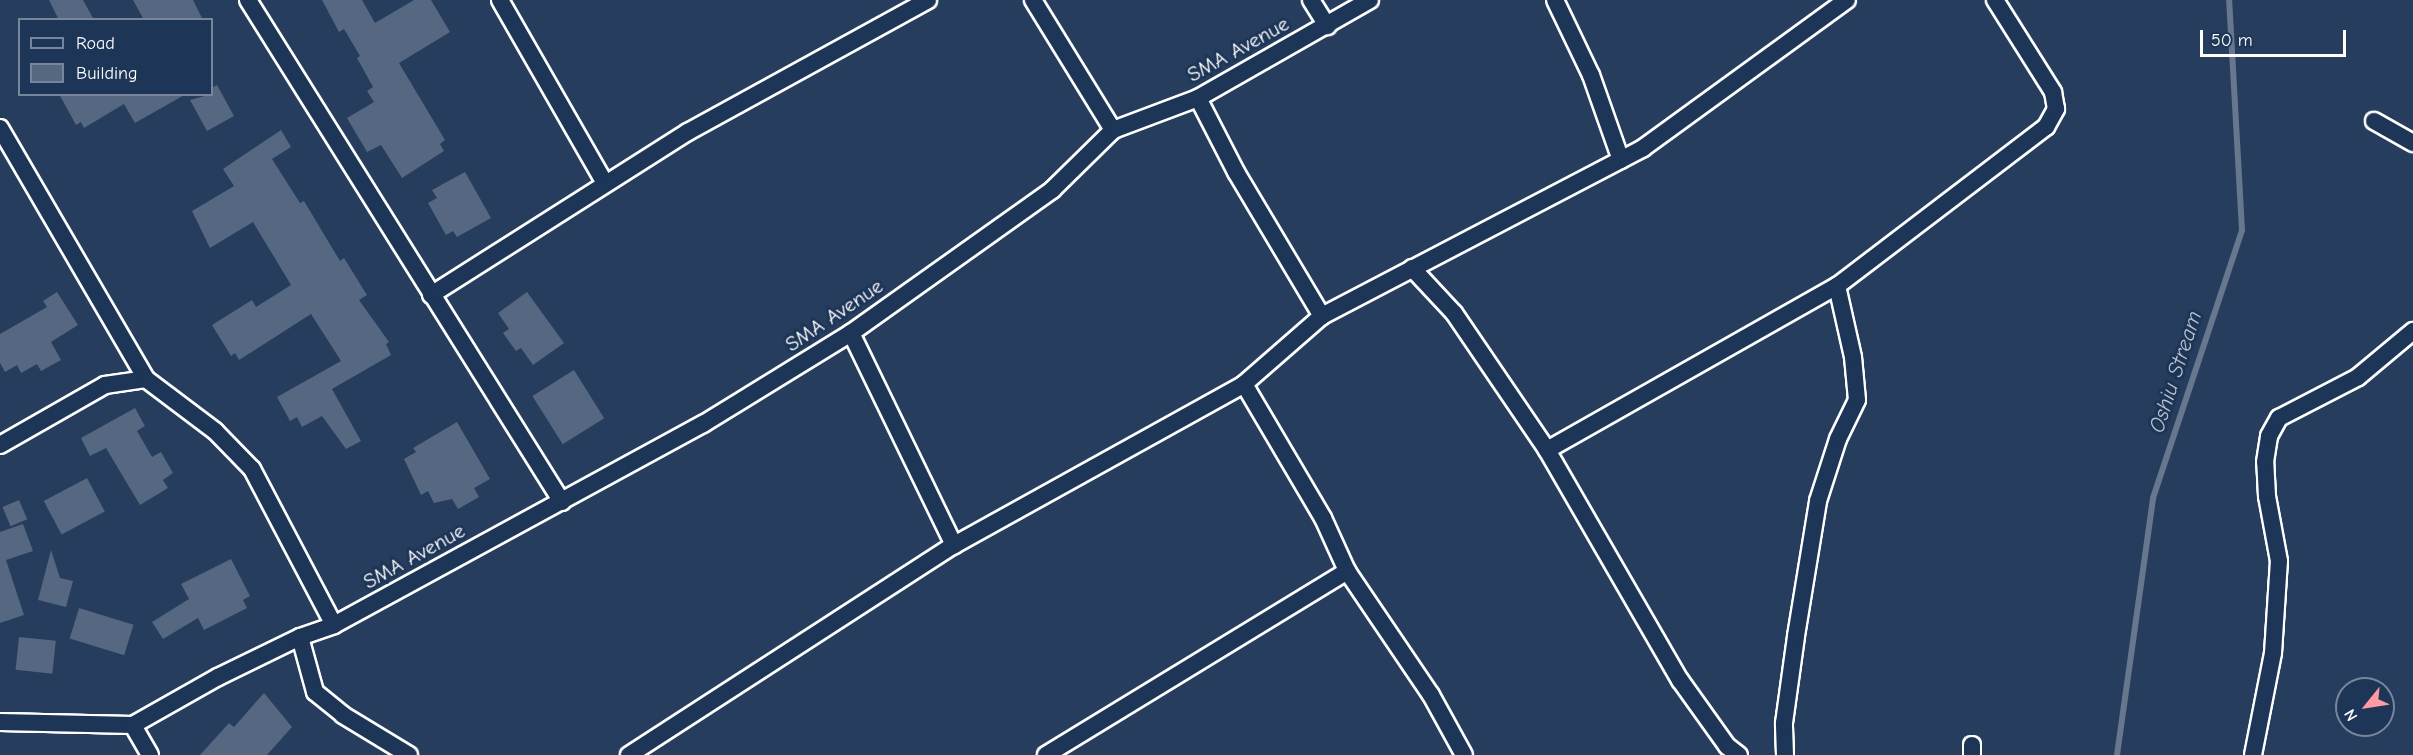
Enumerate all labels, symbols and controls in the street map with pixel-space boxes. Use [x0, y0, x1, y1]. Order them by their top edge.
street label: SMA Avenue [1183, 11, 1293, 87]
legend [18, 18, 213, 96]
scale bar [2203, 18, 2348, 56]
text: 50 m [2211, 30, 2253, 51]
text: Road [76, 33, 115, 54]
text: Building [76, 63, 138, 84]
street label: SMA Avenue [780, 273, 888, 357]
water label: Oshiu Stream [2144, 308, 2208, 436]
street label: SMA Avenue [359, 518, 469, 594]
north arrow [2335, 677, 2395, 737]
text: N [2341, 706, 2362, 724]

